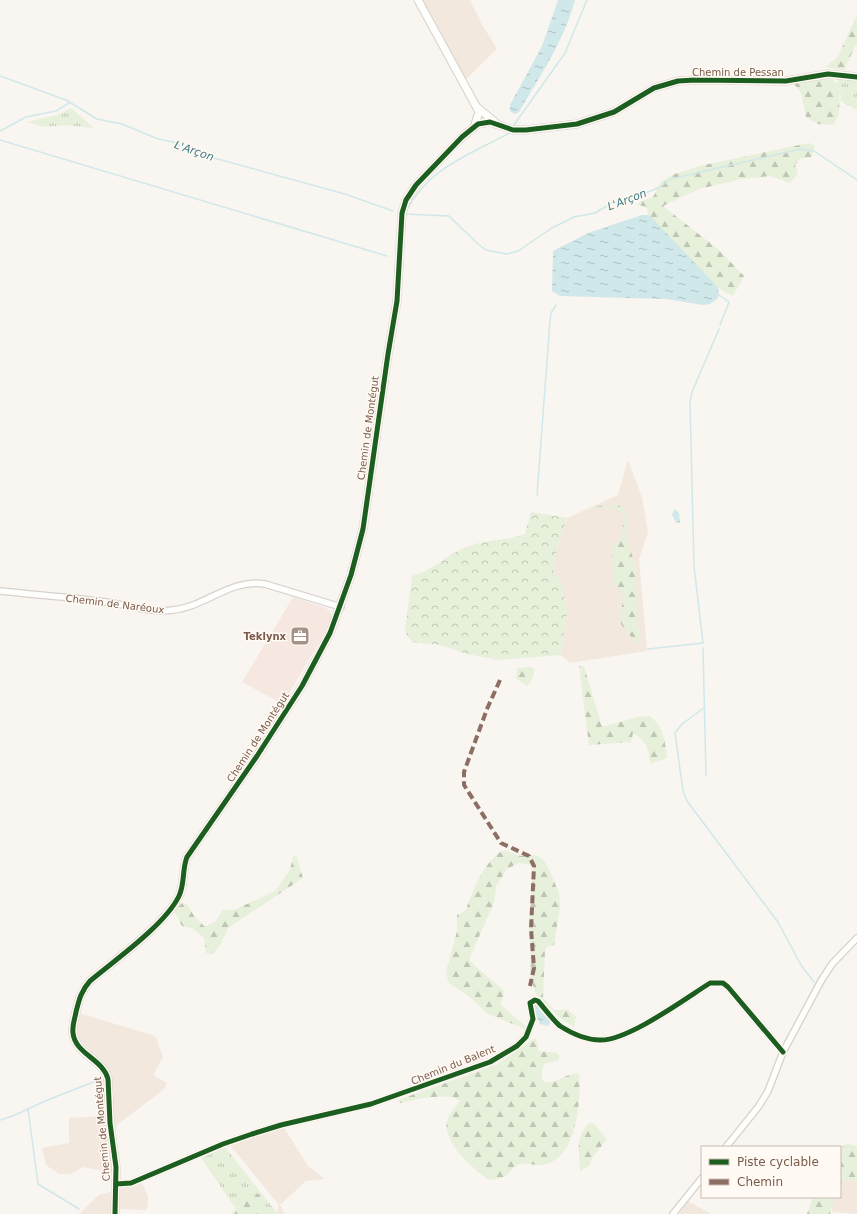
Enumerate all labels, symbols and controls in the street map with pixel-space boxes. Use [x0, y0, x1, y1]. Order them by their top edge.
street label: Chemin de Pessan [692, 67, 784, 78]
water label: L'Arçon [173, 138, 216, 164]
water label: L'Arçon [606, 187, 648, 213]
street label: Chemin de Montégut [355, 375, 381, 481]
street label: Chemin de Naréoux [65, 592, 165, 616]
office icon: Teklynx [289, 625, 311, 647]
place label: Teklynx [244, 631, 287, 642]
street label: Chemin de Montégut [225, 690, 291, 784]
street label: Chemin du Balent [409, 1043, 497, 1087]
street label: Chemin de Montégut [92, 1076, 112, 1182]
legend [701, 1146, 841, 1198]
text: Piste cyclable [737, 1155, 819, 1169]
text: Chemin [737, 1175, 783, 1189]

